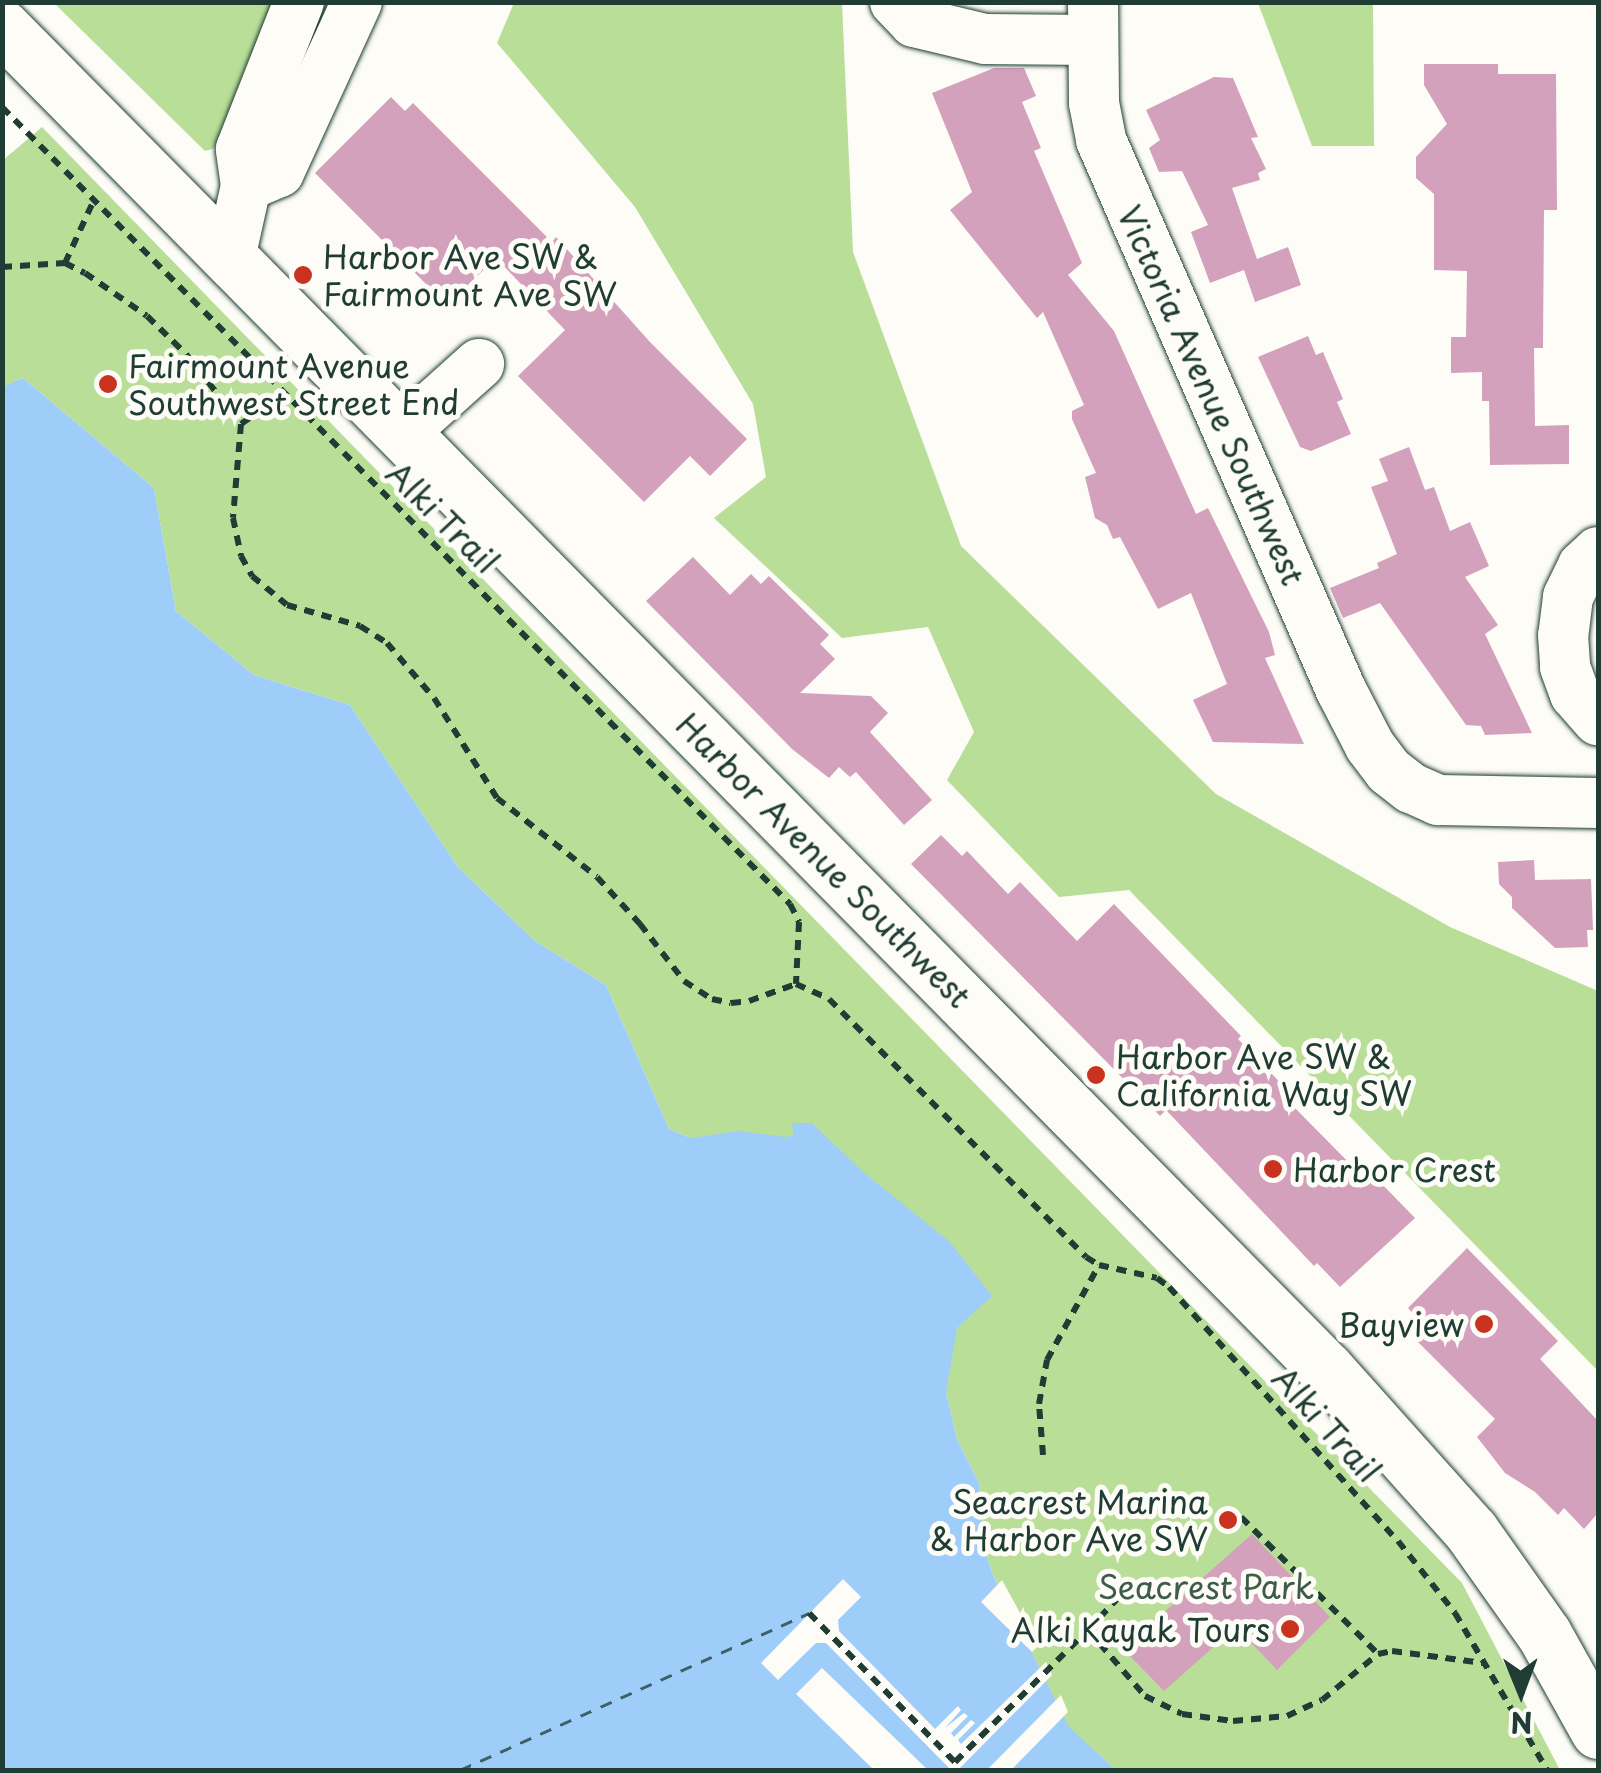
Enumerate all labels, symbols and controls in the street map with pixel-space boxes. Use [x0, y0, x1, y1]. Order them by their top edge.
street label: Victoria Avenue Southwest [1111, 200, 1313, 590]
place label: Harbor Ave SW & Fairmount Ave SW [323, 238, 613, 313]
marker: Harbor Ave SW & Fairmount Ave SW [292, 264, 314, 286]
place label: Fairmount Avenue Southwest Street End [128, 347, 461, 422]
marker: Fairmount Avenue Southwest Street End [97, 373, 119, 395]
street label: Alki Trail [378, 452, 508, 582]
street label: Harbor Avenue Southwest [670, 706, 978, 1014]
place label: Harbor Ave SW & California Way SW [1116, 1038, 1411, 1113]
marker: Harbor Ave SW & California Way SW [1085, 1064, 1107, 1086]
place label: Harbor Crest [1293, 1150, 1496, 1188]
marker: Harbor Crest [1262, 1158, 1284, 1180]
place label: Bayview [1338, 1305, 1464, 1343]
marker: Bayview [1473, 1313, 1495, 1335]
street label: Alki Trail [1264, 1357, 1390, 1491]
place label: Seacrest Marina & Harbor Ave SW [933, 1483, 1208, 1558]
marker: Seacrest Marina & Harbor Ave SW [1217, 1509, 1239, 1531]
park label: Seacrest Park [1098, 1567, 1314, 1605]
place label: Alki Kayak Tours [1007, 1610, 1270, 1648]
marker: Alki Kayak Tours [1279, 1618, 1301, 1640]
north arrow [1471, 1643, 1571, 1743]
text: N [1510, 1702, 1533, 1745]

